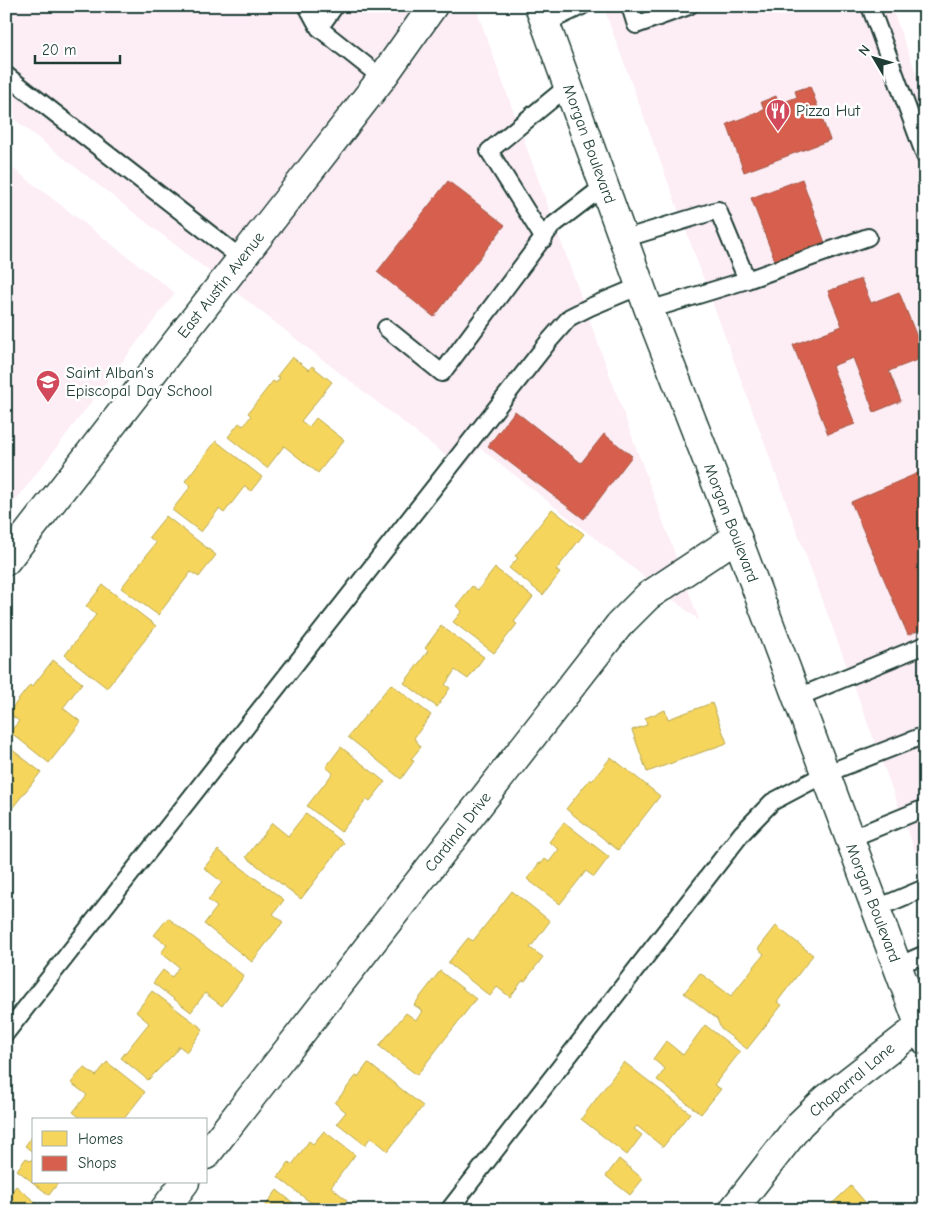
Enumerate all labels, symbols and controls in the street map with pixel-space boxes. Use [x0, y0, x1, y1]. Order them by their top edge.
scale bar [35, 32, 120, 64]
north arrow [848, 32, 898, 82]
text: 20 m [42, 41, 76, 59]
text: N [855, 41, 874, 59]
street label: Morgan Boulevard [559, 82, 619, 206]
restaurant icon: Pizza Hut [765, 98, 791, 132]
place label: Pizza Hut [796, 102, 860, 120]
street label: East Austin Avenue [174, 228, 268, 342]
place label: Saint Alban's Episcopal Day School [66, 364, 213, 400]
school or university icon: Saint Alban's Episcopal Day School [35, 369, 61, 403]
street label: Morgan Boulevard [700, 461, 762, 585]
street label: Cardinal Drive [421, 788, 495, 876]
street label: Morgan Boulevard [842, 841, 904, 965]
street label: Chaparral Lane [806, 1039, 898, 1121]
legend [32, 1118, 208, 1184]
text: Homes [78, 1130, 123, 1148]
text: Shops [78, 1154, 116, 1172]

